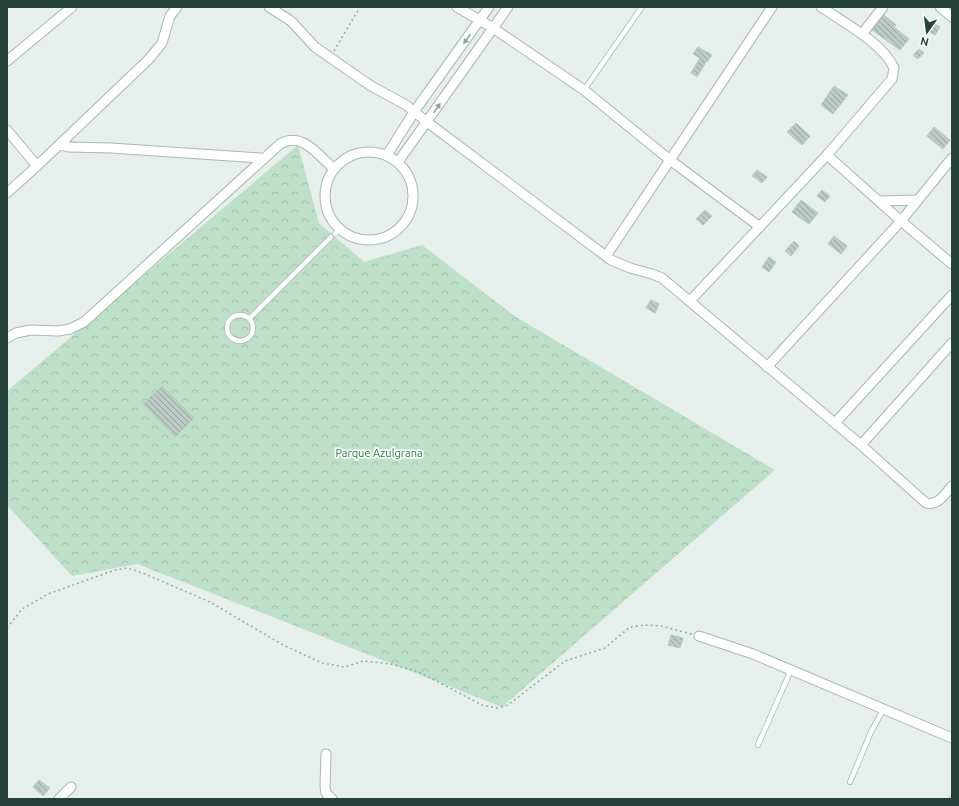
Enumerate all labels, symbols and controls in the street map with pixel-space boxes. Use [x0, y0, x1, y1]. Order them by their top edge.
north arrow [907, 12, 947, 52]
one-way arrow [463, 33, 471, 44]
text: N [919, 35, 930, 49]
one-way arrow [433, 102, 441, 113]
park label: Parque Azulgrana [335, 447, 423, 459]

